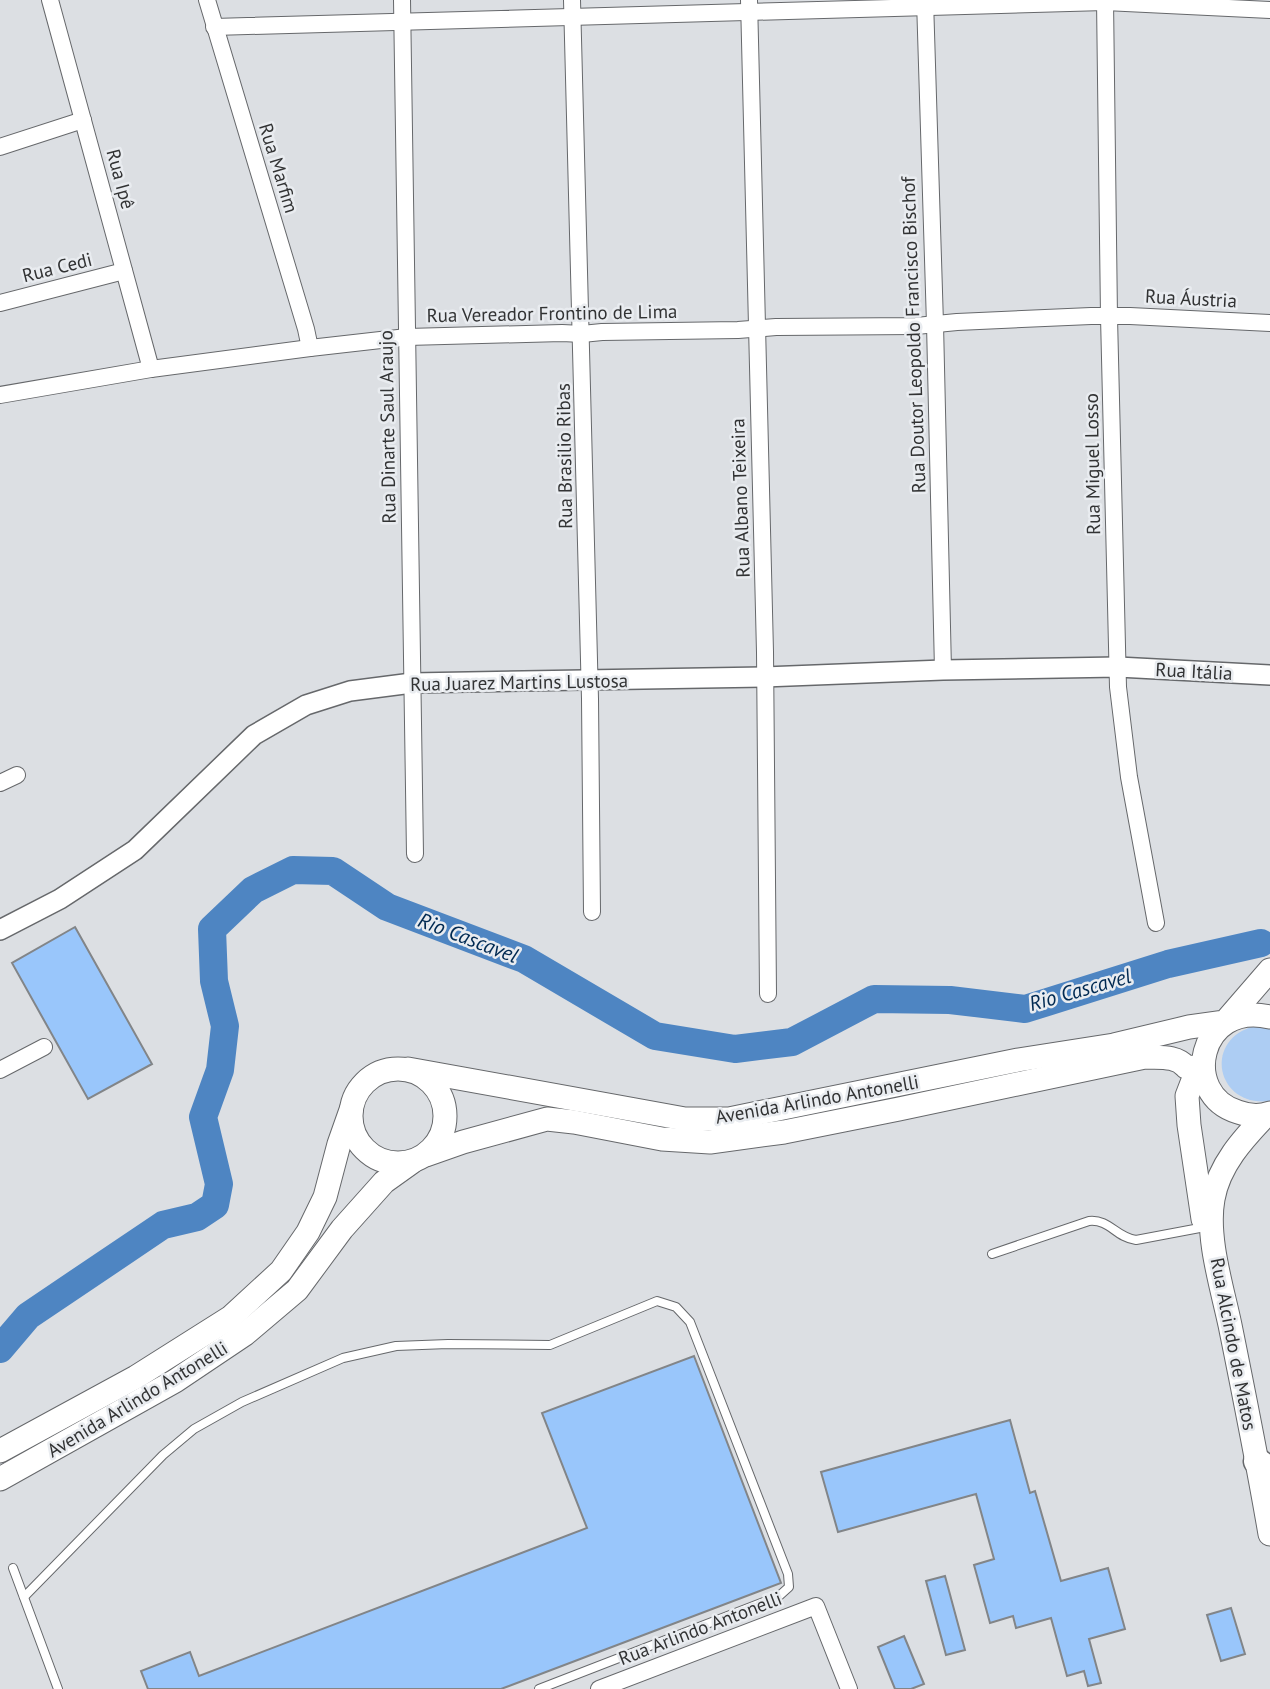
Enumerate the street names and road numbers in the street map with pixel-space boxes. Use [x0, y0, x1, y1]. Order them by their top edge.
street label: Rua Marfim [254, 120, 304, 216]
street label: Rua Ipê [101, 146, 141, 212]
street label: Rua Doutor Leopoldo Francisco Bischof [895, 175, 931, 494]
street label: Rua Cedi [20, 247, 94, 287]
street label: Rua Áustria [1144, 284, 1238, 312]
street label: Rua Vereador Frontino de Lima [426, 299, 678, 327]
street label: Rua Dinarte Saul Araujo [373, 330, 401, 524]
street label: Rua Brasilio Ribas [551, 383, 577, 529]
street label: Rua Miguel Losso [1079, 393, 1105, 535]
street label: Rua Albano Teixeira [725, 418, 755, 578]
street label: Rua Itália [1155, 657, 1233, 685]
street label: Rua Juarez Martins Lustosa [410, 668, 628, 696]
street label: Avenida Arlindo Antonelli [713, 1069, 921, 1129]
street label: Rua Alcindo de Matos [1205, 1256, 1263, 1432]
street label: Avenida Arlindo Antonelli [42, 1336, 232, 1462]
street label: Rua Arlindo Antonelli [615, 1586, 785, 1670]

